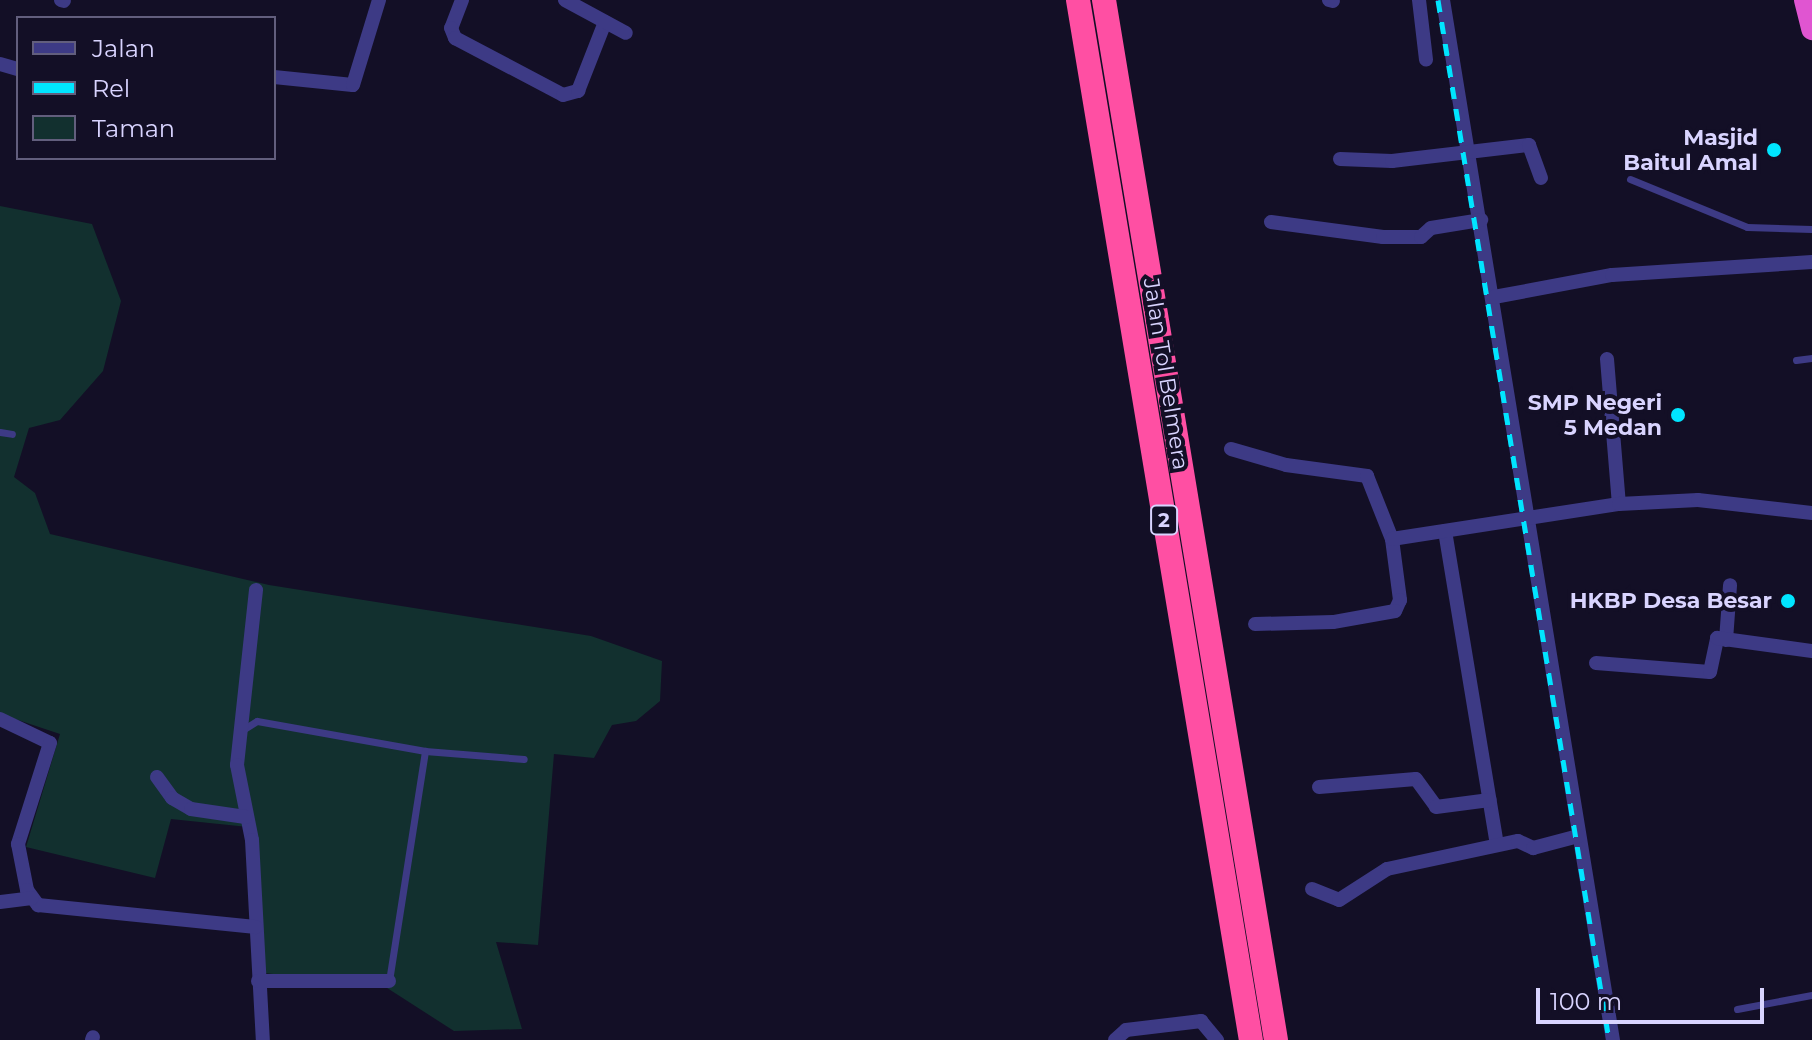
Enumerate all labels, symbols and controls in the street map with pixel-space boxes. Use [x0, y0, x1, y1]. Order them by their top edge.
legend [16, 16, 276, 160]
text: Jalan [92, 34, 155, 63]
text: Rel [92, 74, 130, 103]
text: Taman [92, 114, 175, 143]
place label: Masjid Baitul Amal [1623, 124, 1758, 176]
marker: Masjid Baitul Amal [1765, 141, 1783, 159]
street label: Jalan Tol Belmera [1138, 276, 1194, 472]
place label: SMP Negeri 5 Medan [1528, 389, 1662, 440]
marker: SMP Negeri 5 Medan [1669, 406, 1687, 424]
road number: 2 [1150, 504, 1178, 536]
place label: HKBP Desa Besar [1570, 588, 1772, 614]
marker: HKBP Desa Besar [1779, 592, 1797, 610]
scale bar [1540, 972, 1768, 1022]
text: 100 m [1550, 987, 1622, 1016]

